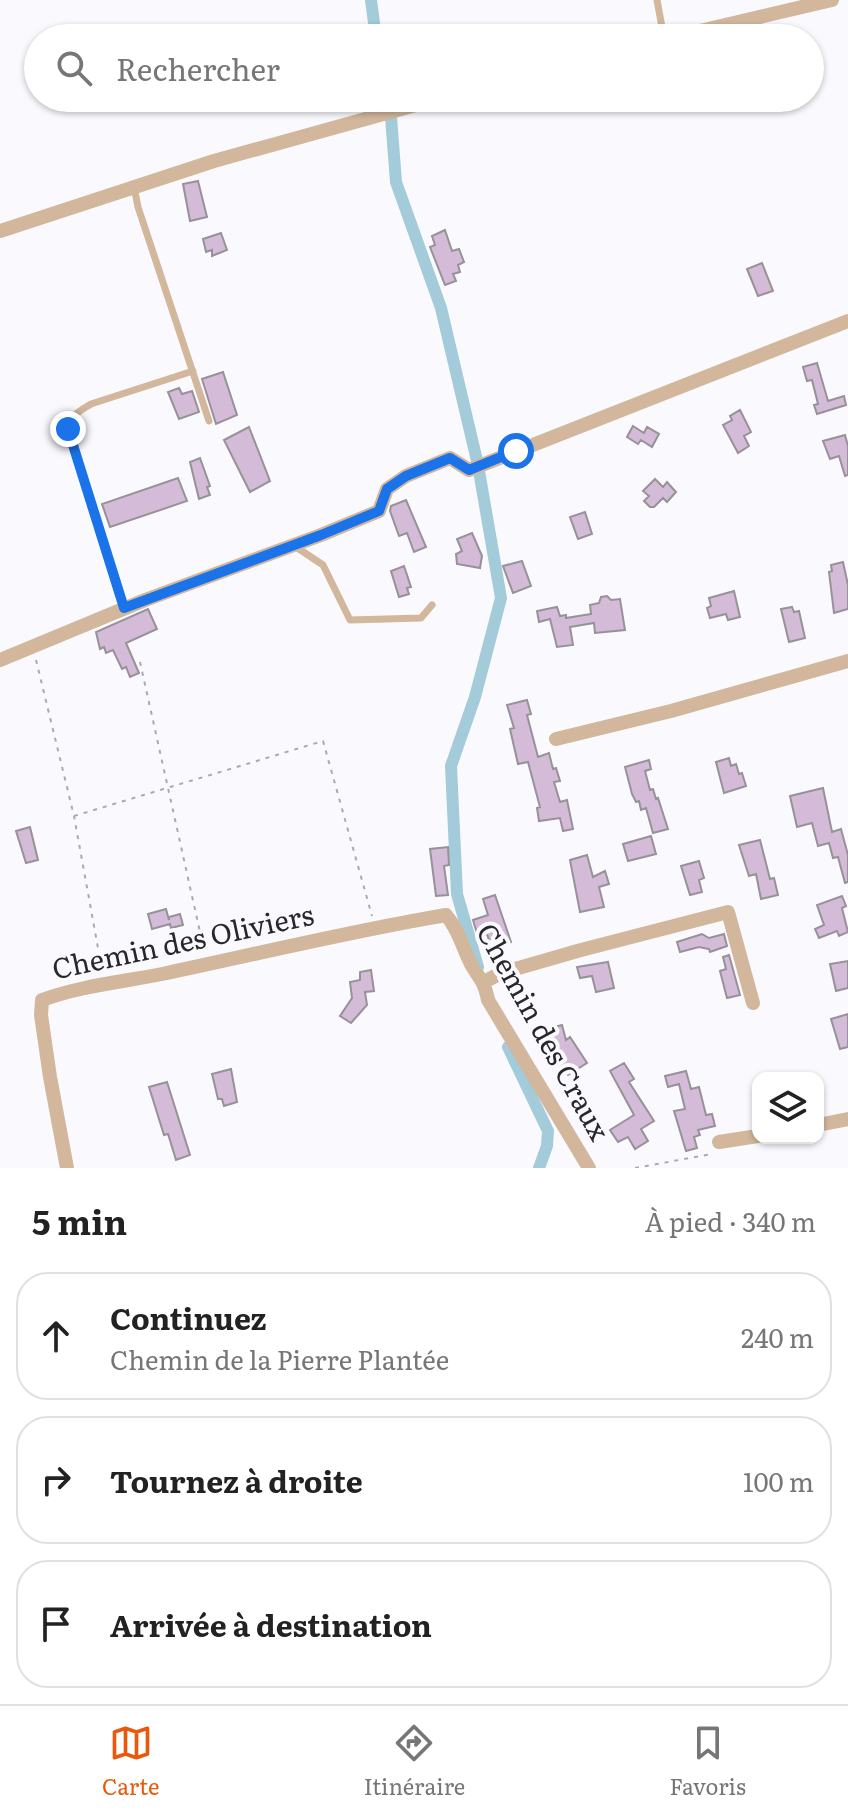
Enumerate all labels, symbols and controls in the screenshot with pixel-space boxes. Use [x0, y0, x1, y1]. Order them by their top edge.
search box [24, 24, 824, 112]
icon: search [52, 46, 96, 90]
text: Rechercher [116, 46, 280, 90]
route end [50, 411, 86, 447]
route start [498, 433, 534, 469]
street label: Chemin des Oliviers [48, 892, 317, 988]
street label: Chemin des Craux [468, 915, 622, 1147]
map controls [752, 1072, 824, 1144]
button: layers [752, 1072, 824, 1144]
text: 5 min [32, 1195, 127, 1245]
text: À pied · 340 m [645, 1201, 816, 1240]
text: Continuez [110, 1295, 267, 1339]
icon: ahead [34, 1314, 78, 1358]
text: 240 m [741, 1317, 814, 1356]
text: Chemin de la Pierre Plantée [110, 1339, 449, 1378]
icon: right [34, 1458, 78, 1502]
text: Tournez à droite [110, 1458, 363, 1502]
text: 100 m [743, 1461, 814, 1500]
icon: arrive [34, 1602, 78, 1646]
text: Arrivée à destination [110, 1602, 432, 1646]
tab: Carte [102, 1721, 159, 1802]
tab: Itinéraire [364, 1721, 465, 1802]
tab: Favoris [669, 1721, 746, 1802]

